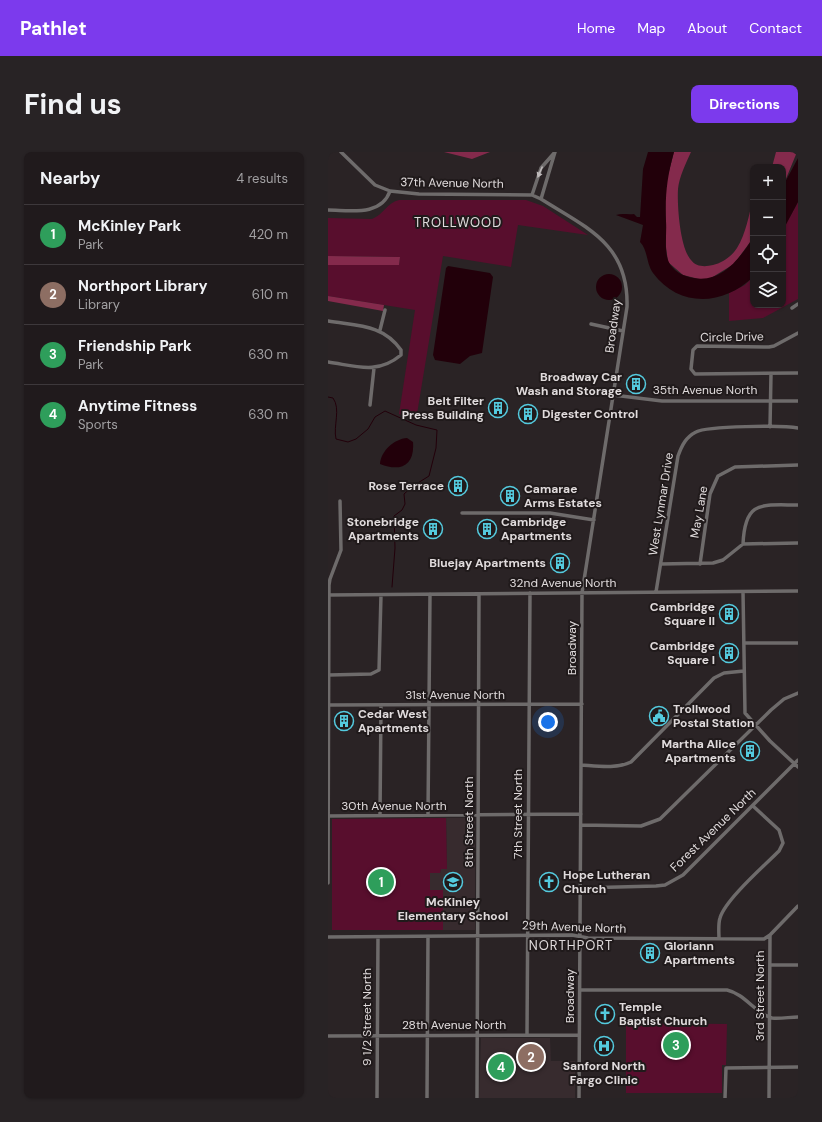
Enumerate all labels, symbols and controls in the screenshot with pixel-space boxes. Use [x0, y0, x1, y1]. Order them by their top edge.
text: Pathlet [20, 16, 87, 41]
text: Home [577, 19, 615, 37]
text: Map [637, 19, 665, 37]
text: About [687, 19, 727, 37]
text: Contact [749, 19, 802, 37]
button: Directions [691, 85, 798, 123]
text: Find us [24, 86, 122, 123]
map controls [750, 164, 786, 308]
button: + [750, 164, 786, 200]
one-way arrow [537, 166, 543, 177]
text: Nearby [40, 167, 100, 189]
text: 4 results [236, 170, 288, 187]
street label: 37th Avenue North [400, 174, 504, 192]
button: − [750, 200, 786, 236]
district label: TROLLWOOD [414, 214, 502, 231]
text: McKinley Park [78, 216, 181, 236]
text: 1 [51, 226, 55, 243]
text: 420 m [249, 226, 288, 243]
text: Park [78, 236, 104, 253]
button: locate [750, 236, 786, 272]
button: layers [750, 272, 786, 308]
text: Northport Library [78, 276, 208, 296]
text: 2 [49, 286, 57, 303]
text: 610 m [252, 286, 288, 303]
text: Library [78, 296, 120, 313]
street label: Broadway [601, 298, 625, 354]
street label: Circle Drive [700, 328, 764, 346]
text: Friendship Park [78, 336, 192, 356]
text: 3 [49, 346, 57, 363]
text: 630 m [248, 346, 288, 363]
text: Park [78, 356, 104, 373]
place label: Broadway Car Wash and Storage [516, 369, 622, 399]
building icon: Broadway Car Wash and Storage [625, 373, 647, 395]
street label: 35th Avenue North [653, 382, 757, 398]
place label: Belt Filter Press Building [402, 393, 484, 423]
text: Anytime Fitness [78, 396, 197, 416]
building icon: Belt Filter Press Building [487, 397, 509, 419]
building icon: Digester Control [517, 403, 539, 425]
text: 4 [49, 406, 57, 423]
text: 630 m [248, 406, 288, 423]
place label: Digester Control [542, 406, 638, 422]
text: Sports [78, 416, 118, 433]
street label: West Lynmar Drive [645, 451, 677, 557]
building icon: Rose Terrace [447, 475, 469, 497]
place label: Rose Terrace [368, 478, 444, 494]
place label: Camarae Arms Estates [524, 481, 602, 511]
street label: May Lane [687, 484, 711, 539]
building icon: Camarae Arms Estates [499, 485, 521, 507]
place label: Stonebridge Apartments [347, 514, 419, 544]
place label: Cambridge Apartments [501, 514, 572, 544]
building icon: Stonebridge Apartments [422, 518, 444, 540]
building icon: Cambridge Apartments [476, 518, 498, 540]
building icon: Bluejay Apartments [549, 552, 571, 574]
place label: Bluejay Apartments [429, 555, 546, 571]
street label: 32nd Avenue North [509, 575, 617, 591]
place label: Cambridge Square II [650, 599, 715, 629]
building icon: Cambridge Square II [718, 603, 740, 625]
street label: Broadway [564, 620, 580, 675]
place label: Cambridge Square I [650, 638, 715, 668]
building icon: Cambridge Square I [718, 642, 740, 664]
street label: 31st Avenue North [405, 687, 505, 703]
place label: Trollwood Postal Station [673, 701, 754, 731]
public building icon: Trollwood Postal Station [648, 705, 670, 727]
place label: Cedar West Apartments [358, 706, 429, 736]
building icon: Cedar West Apartments [333, 710, 355, 732]
your location [538, 712, 558, 732]
place label: Martha Alice Apartments [661, 736, 736, 766]
building icon: Martha Alice Apartments [739, 740, 761, 762]
street label: 7th Street North [510, 769, 526, 859]
street label: 8th Street North [461, 777, 477, 867]
street label: Forest Avenue North [667, 785, 759, 875]
street label: 30th Avenue North [341, 798, 447, 814]
pin: 1 [368, 867, 394, 897]
place label: Hope Lutheran Church [563, 867, 650, 897]
school or university icon: McKinley Elementary School [442, 871, 464, 893]
church icon: Hope Lutheran Church [538, 871, 560, 893]
place label: McKinley Elementary School [398, 894, 508, 924]
street label: 29th Avenue North [521, 917, 627, 937]
district label: NORTHPORT [529, 937, 613, 954]
place label: Gloriann Apartments [664, 938, 735, 968]
building icon: Gloriann Apartments [639, 942, 661, 964]
street label: 3rd Street North [752, 951, 768, 1041]
street label: 9 1/2 Street North [359, 968, 375, 1066]
street label: Broadway [562, 968, 578, 1023]
place label: Temple Baptist Church [619, 999, 707, 1029]
church icon: Temple Baptist Church [594, 1003, 616, 1025]
street label: 28th Avenue North [402, 1017, 506, 1033]
pin: 3 [663, 1030, 689, 1060]
hospital icon: Sanford North Fargo Clinic [593, 1035, 615, 1057]
pin: 2 [518, 1042, 544, 1072]
pin: 4 [488, 1052, 514, 1082]
place label: Sanford North Fargo Clinic [563, 1058, 645, 1088]

